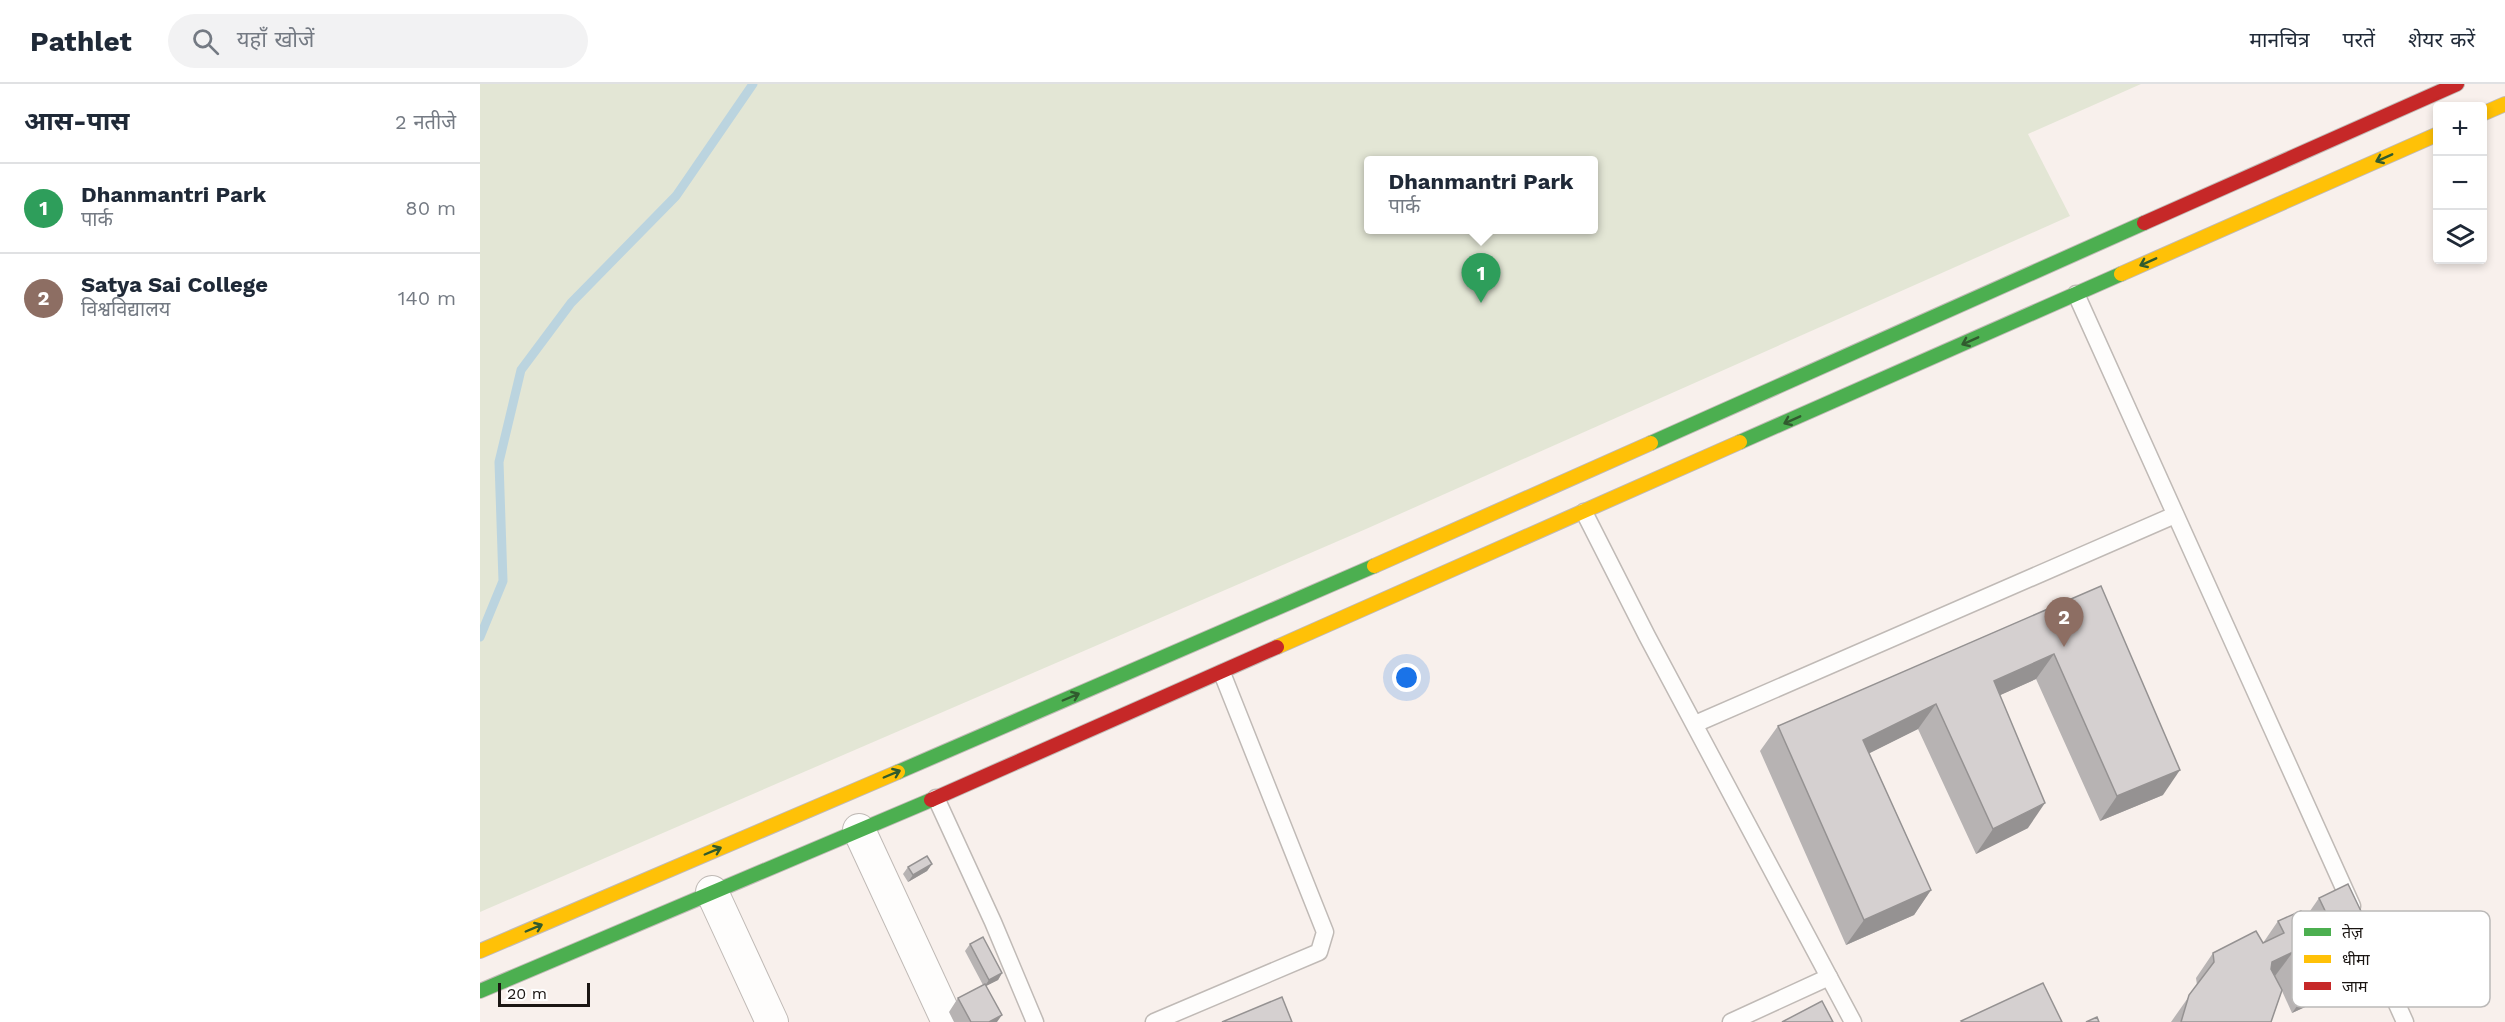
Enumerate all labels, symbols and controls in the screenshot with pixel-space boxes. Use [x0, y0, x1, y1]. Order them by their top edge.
search box [168, 14, 588, 68]
text: Pathlet [30, 25, 132, 58]
icon: search [189, 25, 222, 58]
text: यहाँ खोजें [237, 27, 314, 52]
text: मानचित्र [2250, 27, 2310, 52]
text: परतें [2343, 27, 2375, 52]
text: शेयर करें [2408, 27, 2475, 52]
map controls [2433, 102, 2487, 264]
button: + [2433, 102, 2487, 156]
text: आस-पास [24, 106, 130, 136]
text: 2 नतीजे [395, 110, 456, 134]
one-way arrow [2375, 153, 2393, 164]
popup [1364, 156, 1598, 234]
button: − [2433, 156, 2487, 210]
text: Dhanmantri Park [1388, 169, 1574, 194]
text: Dhanmantri Park [81, 182, 266, 207]
text: पार्क [1388, 194, 1420, 218]
text: 1 [39, 196, 48, 220]
text: 80 m [405, 196, 456, 220]
text: पार्क [81, 207, 113, 231]
button: layers [2433, 210, 2487, 264]
pin: 1 [1462, 254, 1500, 303]
one-way arrow [2140, 257, 2158, 269]
text: Satya Sai College [81, 272, 268, 297]
text: 2 [38, 286, 49, 310]
text: 140 m [398, 286, 456, 310]
text: विश्वविद्यालय [81, 297, 170, 321]
one-way arrow [1961, 337, 1979, 348]
one-way arrow [1783, 415, 1801, 427]
pin: 2 [2044, 598, 2084, 647]
your location [1392, 663, 1421, 692]
one-way arrow [1062, 691, 1080, 702]
one-way arrow [883, 768, 901, 779]
one-way arrow [703, 845, 722, 856]
legend [2292, 911, 2490, 1007]
one-way arrow [524, 922, 542, 933]
text: तेज़ [2342, 923, 2364, 942]
text: धीमा [2342, 950, 2371, 969]
text: जाम [2342, 977, 2368, 996]
scale bar [498, 980, 590, 1008]
text: 20 m [507, 984, 547, 1003]

